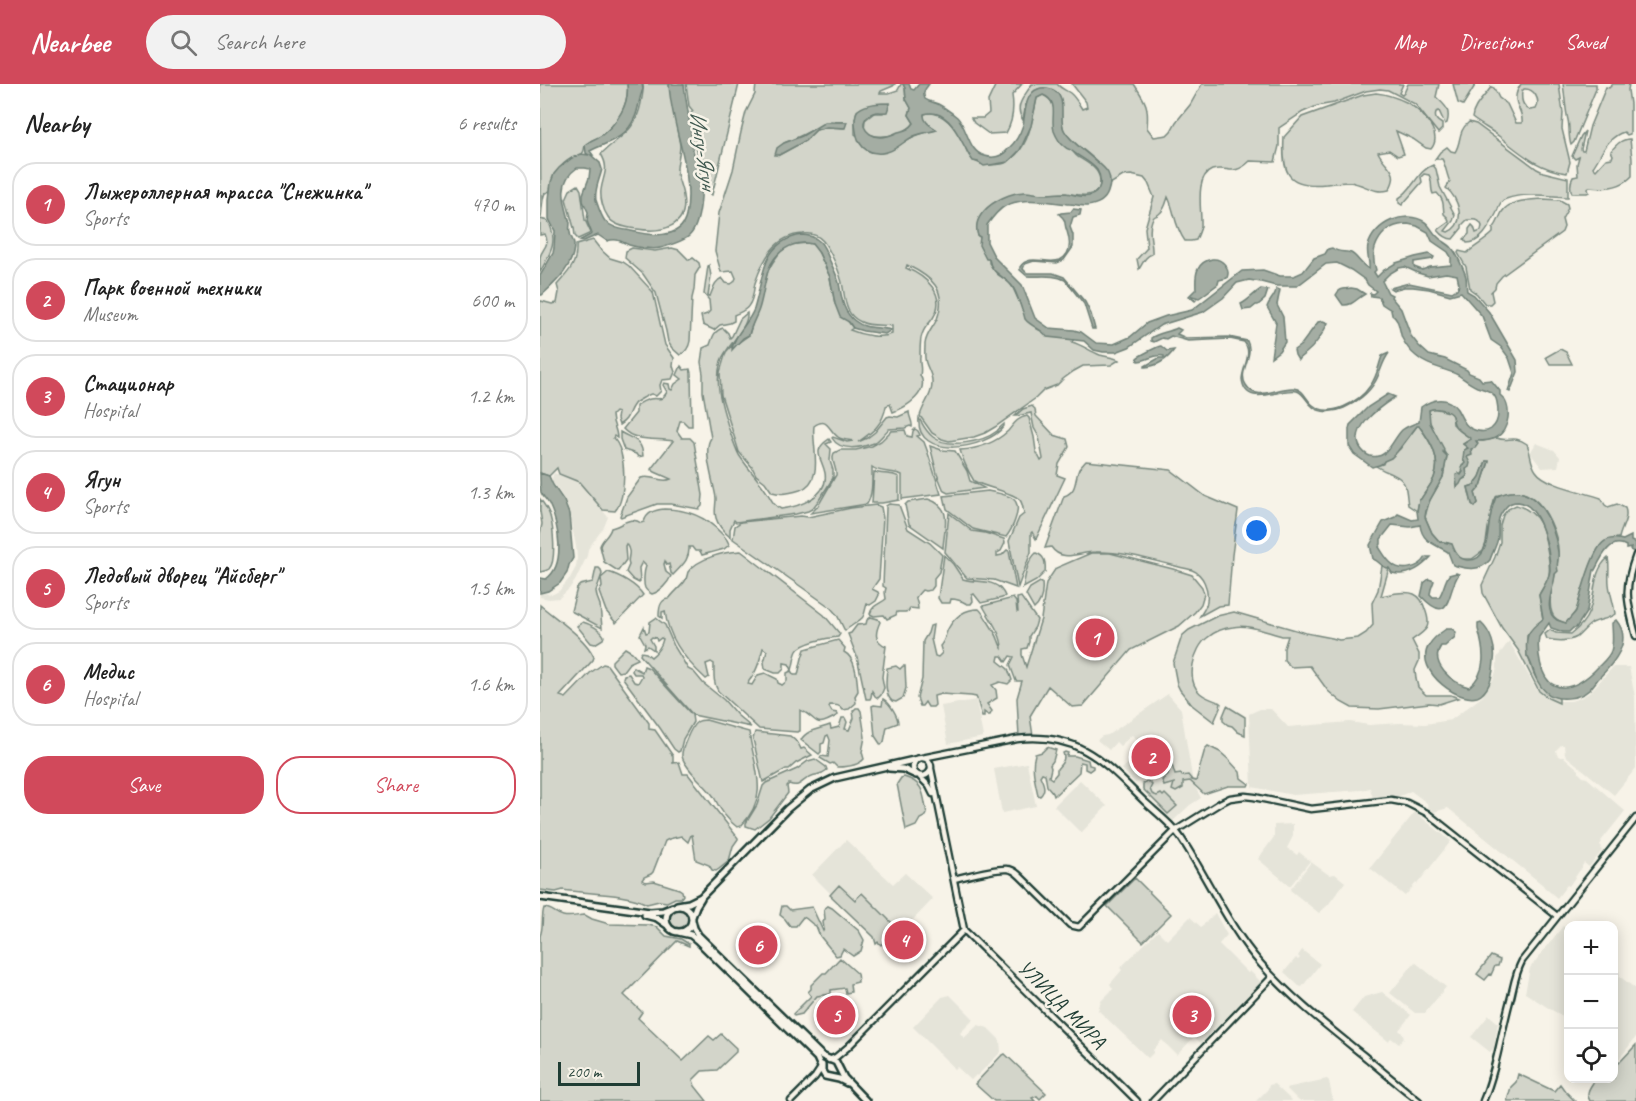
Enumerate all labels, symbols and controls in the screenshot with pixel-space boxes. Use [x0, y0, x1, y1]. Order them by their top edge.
search box [146, 15, 566, 69]
text: Nearbee [30, 25, 110, 60]
icon: search [167, 26, 200, 59]
text: Search here [215, 28, 304, 56]
text: Map [1394, 29, 1426, 55]
text: Directions [1459, 29, 1532, 55]
text: Saved [1565, 29, 1606, 55]
text: Nearby [24, 107, 89, 140]
water label: Ингу-Ягун [683, 109, 723, 194]
text: 6 results [457, 111, 516, 136]
text: Лыжероллерная трасса "Снежинка" [83, 178, 367, 206]
text: 1 [41, 192, 50, 217]
text: 470 m [471, 192, 514, 217]
text: Sports [83, 206, 128, 231]
text: Парк военной техники [83, 274, 260, 302]
text: 2 [41, 288, 50, 313]
text: 600 m [471, 288, 514, 313]
text: Museum [83, 302, 138, 327]
text: Стационар [83, 370, 173, 398]
text: 3 [41, 384, 50, 409]
text: 1.2 km [468, 384, 514, 409]
text: Hospital [83, 398, 138, 423]
text: Ягун [83, 466, 120, 494]
text: 4 [41, 480, 50, 505]
text: 1.3 km [468, 480, 514, 505]
text: Sports [83, 494, 128, 519]
your location [1242, 516, 1271, 545]
text: Ледовый дворец "Айсберг" [83, 562, 281, 590]
text: 5 [41, 576, 50, 601]
text: 1.5 km [468, 576, 514, 601]
text: Sports [83, 590, 128, 615]
pin: 1 [1076, 616, 1114, 660]
text: Медис [83, 658, 134, 686]
text: 6 [41, 672, 50, 697]
text: 1.6 km [468, 672, 514, 697]
text: Hospital [83, 686, 138, 711]
pin: 2 [1132, 734, 1170, 780]
button: Save [24, 756, 264, 814]
button: Share [276, 756, 516, 814]
pin: 4 [884, 918, 924, 962]
map controls [1564, 921, 1618, 1083]
button: + [1564, 921, 1618, 975]
pin: 6 [738, 922, 778, 968]
street label: УЛИЦА МИРА [1012, 954, 1112, 1054]
button: − [1564, 975, 1618, 1029]
pin: 5 [816, 992, 856, 1038]
pin: 3 [1172, 992, 1212, 1038]
button: locate [1564, 1029, 1618, 1083]
scale bar [558, 1059, 640, 1086]
text: 200 m [567, 1062, 601, 1082]

